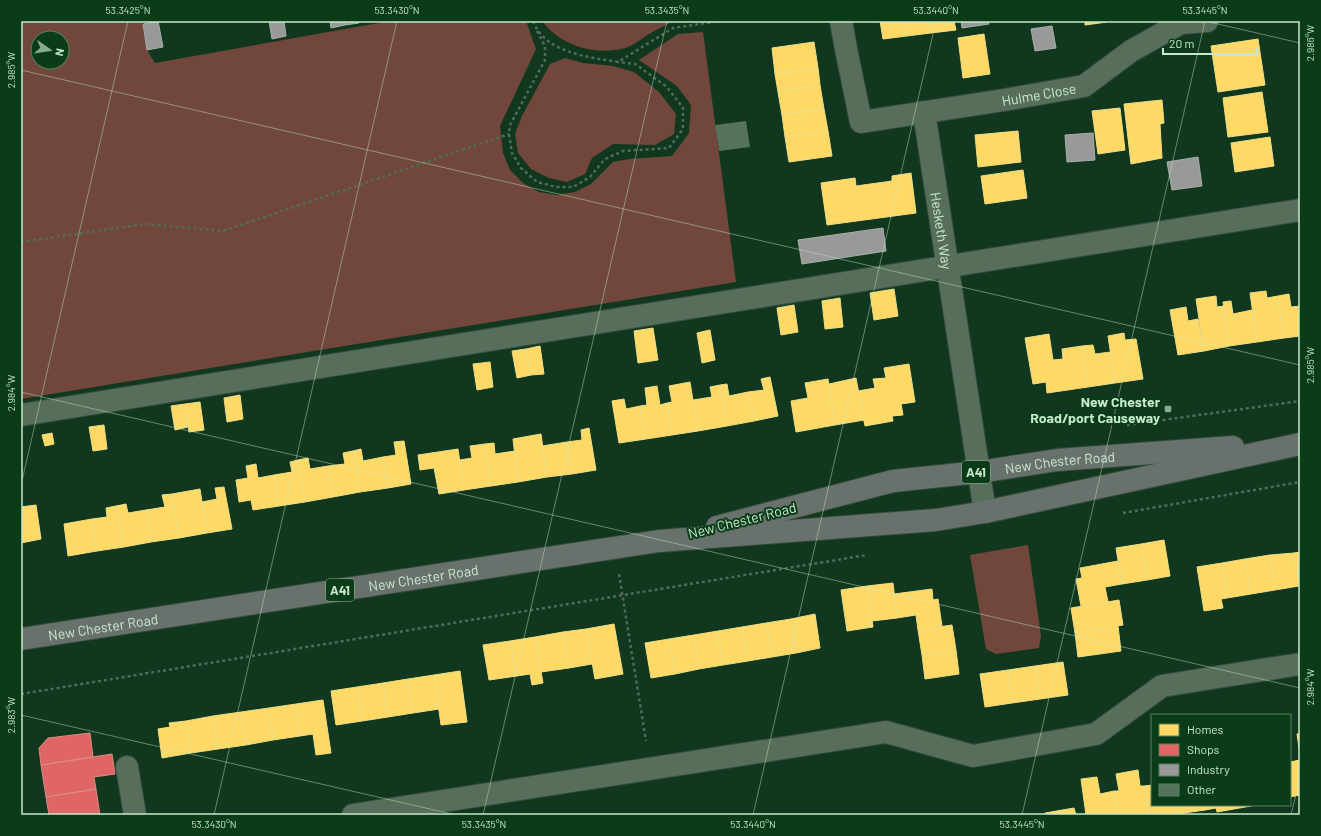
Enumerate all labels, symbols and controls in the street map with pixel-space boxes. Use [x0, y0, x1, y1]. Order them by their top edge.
text: 53.3425°N [106, 4, 150, 16]
text: 53.3430°N [374, 4, 420, 16]
text: 53.3435°N [645, 4, 689, 16]
text: 53.3440°N [913, 4, 959, 16]
text: 53.3445°N [1183, 4, 1227, 16]
text: 2.986°W [1304, 25, 1316, 61]
north arrow [30, 30, 70, 70]
scale bar [1163, 30, 1257, 56]
text: 20 m [1169, 36, 1195, 50]
text: N [53, 47, 67, 57]
text: 2.985°W [5, 52, 17, 88]
street label: Hulme Close [1000, 79, 1077, 109]
street label: Hesketh Way [928, 191, 956, 271]
text: 2.985°W [1304, 347, 1316, 383]
text: 2.984°W [5, 374, 17, 411]
place label: New Chester Road/port Causeway [1030, 393, 1161, 426]
marker: New Chester Road/port Causeway [1163, 404, 1173, 414]
street label: New Chester Road [1004, 447, 1116, 476]
road number: A41 [962, 461, 990, 483]
street label: New Chester Road [686, 498, 798, 542]
street label: New Chester Road [367, 560, 479, 594]
road number: A41 [326, 579, 354, 601]
street label: New Chester Road [47, 610, 159, 643]
text: 2.984°W [1304, 668, 1316, 705]
text: 2.983°W [5, 697, 17, 733]
legend [1151, 714, 1291, 806]
text: Homes [1187, 722, 1224, 736]
text: Shops [1187, 742, 1220, 756]
text: Industry [1187, 762, 1230, 776]
text: Other [1187, 782, 1217, 796]
text: 53.3430°N [191, 818, 237, 830]
text: 53.3435°N [462, 818, 506, 830]
text: 53.3440°N [730, 818, 776, 830]
text: 53.3445°N [1000, 818, 1044, 830]

